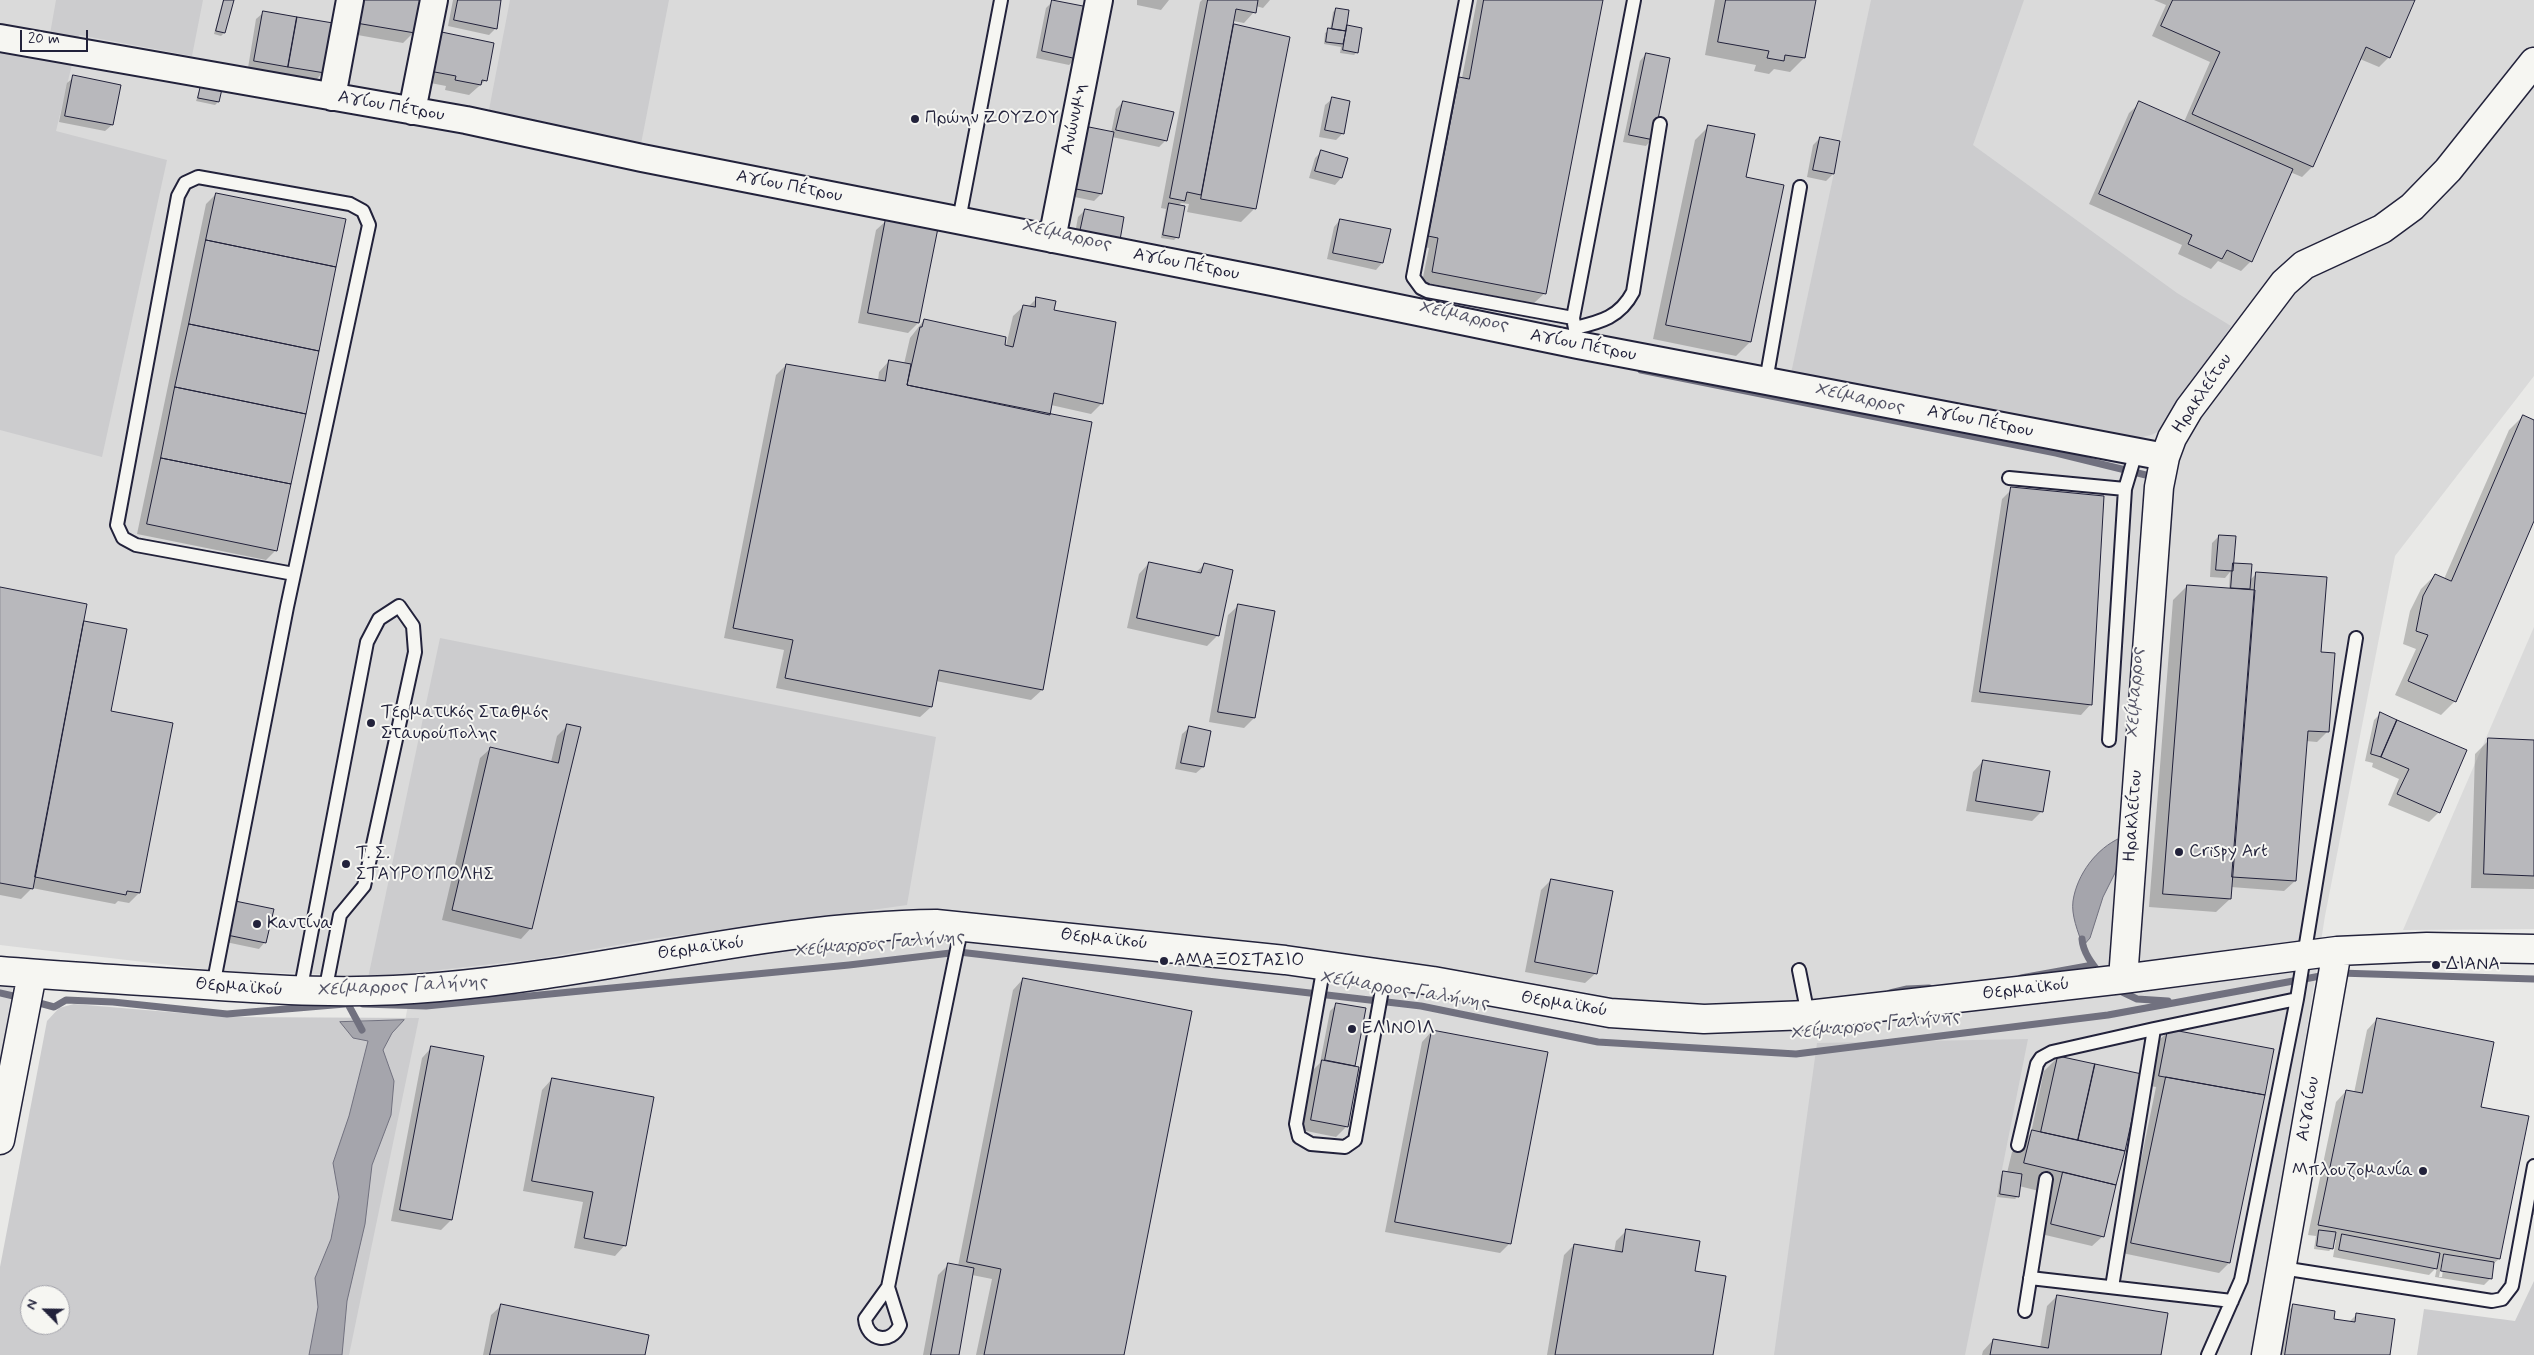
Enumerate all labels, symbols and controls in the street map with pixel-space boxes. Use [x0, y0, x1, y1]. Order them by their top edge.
scale bar [22, 20, 90, 52]
text: 20 m [28, 29, 60, 49]
street label: Ανώνυμη [1058, 81, 1092, 157]
street label: Αγίου Πέτρου [336, 87, 446, 127]
place label: Πρώην ΖΟΥΖΟΥ [925, 108, 1059, 130]
marker: Πρώην ΖΟΥΖΟΥ [909, 113, 921, 125]
street label: Αγίου Πέτρου [734, 166, 844, 208]
water label: Χείμαρρος [1020, 215, 1112, 257]
street label: Αγίου Πέτρου [1131, 244, 1241, 286]
water label: Χείμαρρος [1417, 296, 1509, 338]
street label: Αγίου Πέτρου [1528, 325, 1638, 367]
street label: Ηρακλείτου [2168, 350, 2238, 438]
water label: Χείμαρρος [1813, 378, 1905, 420]
street label: Αγίου Πέτρου [1925, 401, 2035, 443]
water label: Χείμαρρος [2122, 647, 2150, 739]
place label: Τερματικός Σταθμός Σταυρούπολης [381, 702, 549, 744]
marker: Τερματικός Σταθμός Σταυρούπολης [365, 717, 377, 729]
street label: Ηρακλείτου [2120, 769, 2148, 863]
place label: Crispy Art [2189, 841, 2268, 863]
place label: Τ. Σ. ΣΤΑΥΡΟΥΠΟΛΗΣ [356, 843, 494, 886]
marker: Crispy Art [2173, 846, 2185, 858]
marker: Τ. Σ. ΣΤΑΥΡΟΥΠΟΛΗΣ [340, 858, 352, 870]
place label: Καντίνα [267, 913, 332, 935]
marker: Καντίνα [251, 918, 263, 930]
street label: Θερμαϊκού [1059, 925, 1149, 955]
water label: Χείμαρρος Γαλήνης [793, 926, 965, 964]
street label: Θερμαϊκού [656, 932, 746, 966]
place label: ΑΜΑΞΟΣΤΑΣΙΟ [1174, 950, 1304, 972]
place label: ΔΙΑΝΑ [2446, 954, 2500, 976]
marker: ΑΜΑΞΟΣΤΑΣΙΟ [1158, 955, 1170, 967]
marker: ΔΙΑΝΑ [2430, 959, 2442, 971]
water label: Χείμαρρος Γαλήνης [1318, 966, 1490, 1016]
water label: Χείμαρρος Γαλήνης [316, 971, 488, 1003]
street label: Θερμαϊκού [195, 974, 283, 1002]
street label: Θερμαϊκού [1981, 974, 2071, 1006]
street label: Θερμαϊκού [1519, 987, 1609, 1023]
water label: Χείμαρρος Γαλήνης [1789, 1006, 1961, 1046]
place label: ΕΛΙΝΟΙΛ [1362, 1018, 1434, 1040]
marker: ΕΛΙΝΟΙΛ [1346, 1023, 1358, 1035]
street label: Αιγαίου [2293, 1075, 2325, 1143]
place label: Μπλουζομανία [2292, 1160, 2413, 1182]
marker: Μπλουζομανία [2417, 1165, 2429, 1177]
north arrow [20, 1285, 70, 1335]
text: N [22, 1297, 42, 1312]

